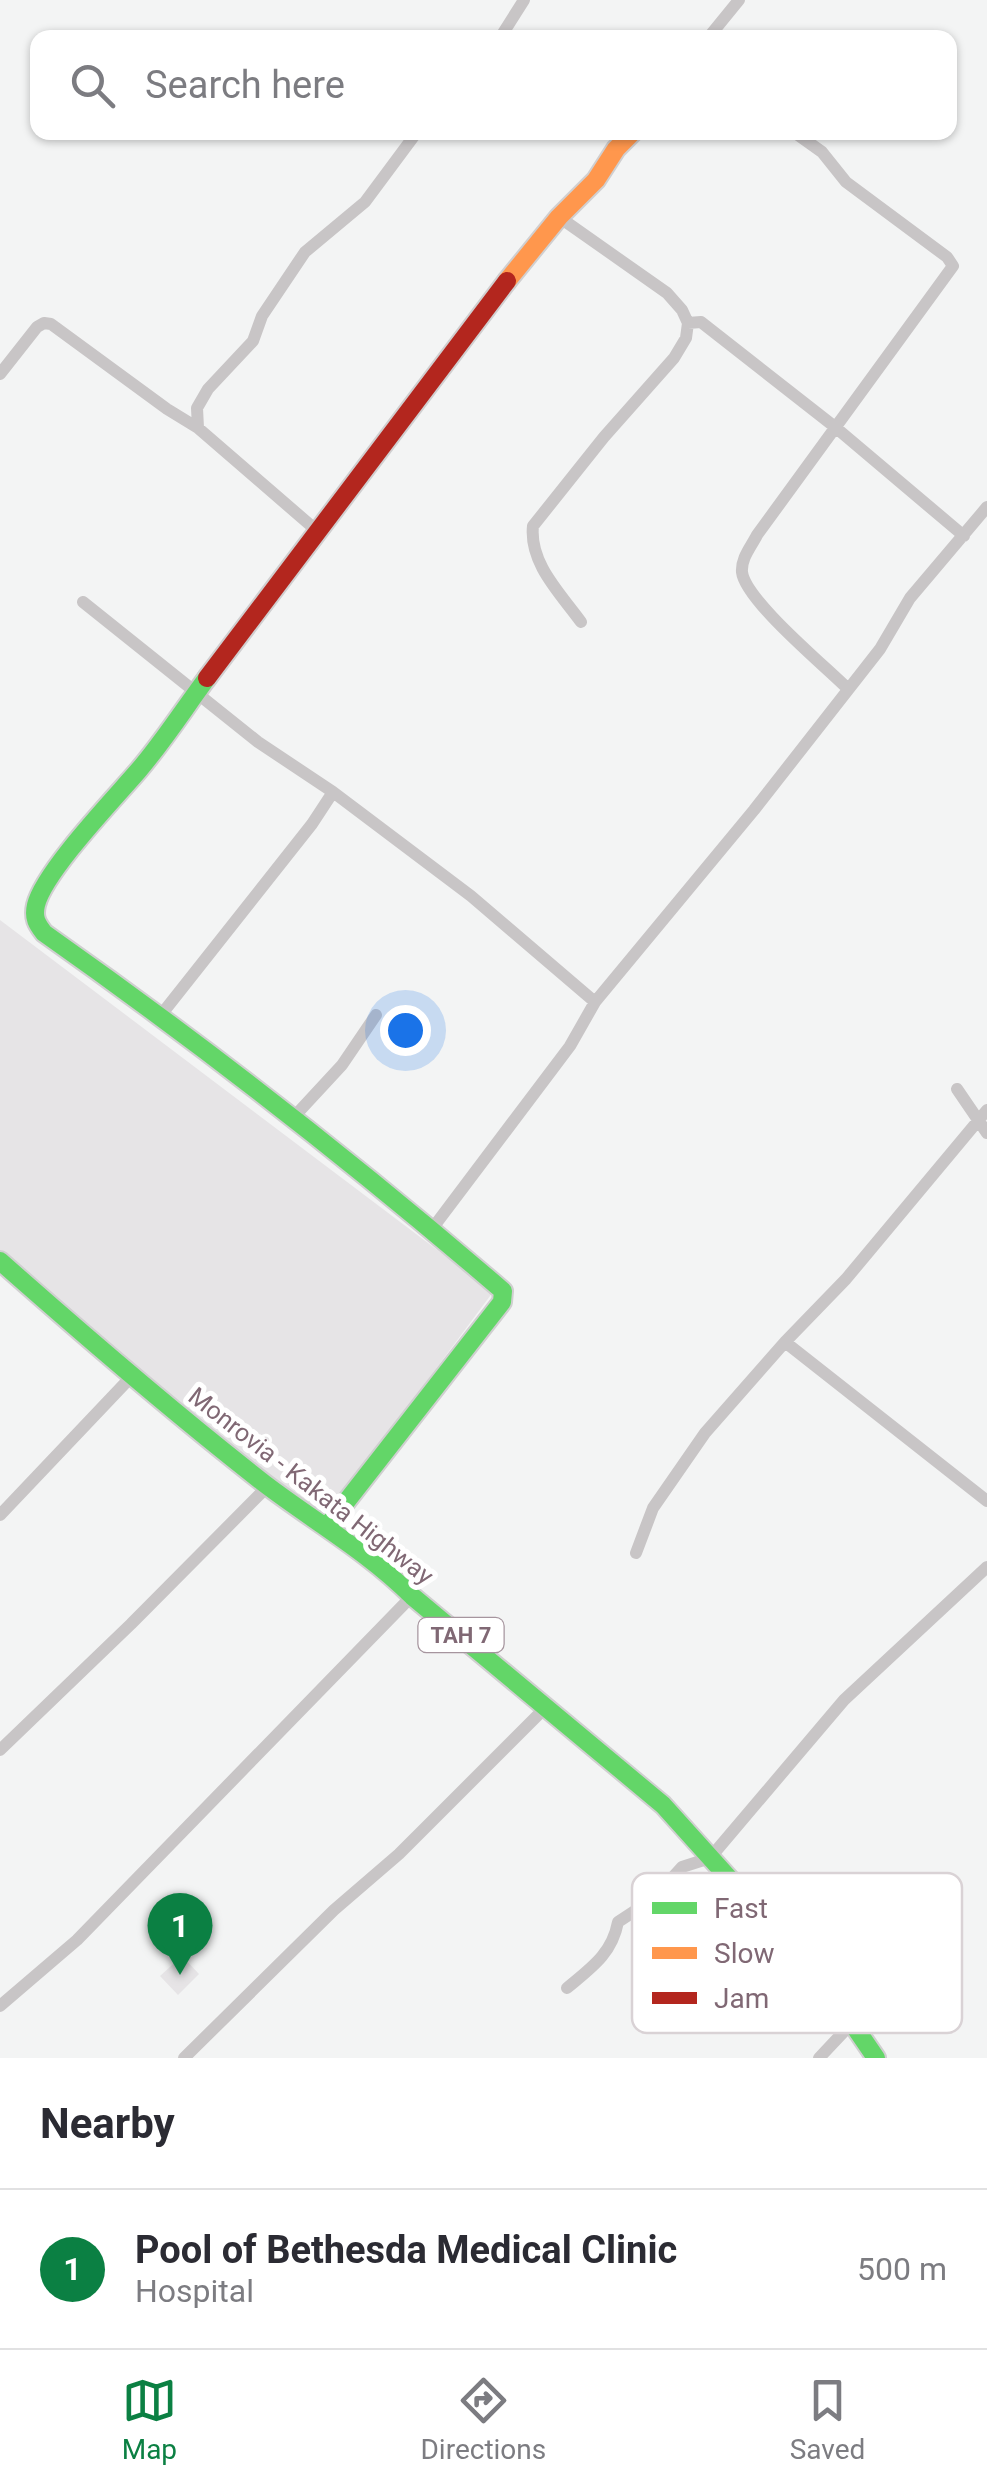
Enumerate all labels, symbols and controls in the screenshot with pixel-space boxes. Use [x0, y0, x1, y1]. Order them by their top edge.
search box [30, 30, 957, 140]
icon: search [65, 58, 120, 113]
text: Search here [145, 63, 345, 107]
your location [380, 1005, 431, 1056]
street label: Monrovia - Kakata Highway [183, 1381, 439, 1591]
road number: TAH 7 [418, 1618, 504, 1652]
legend [632, 1873, 962, 2033]
pin: 1 [148, 1892, 212, 1975]
text: Fast [714, 1892, 768, 1925]
text: Slow [714, 1937, 774, 1970]
text: Jam [714, 1982, 769, 2015]
text: Nearby [40, 2099, 175, 2148]
text: Pool of Bethesda Medical Clinic [135, 2228, 677, 2272]
text: 1 [63, 2250, 82, 2288]
text: 500 m [857, 2250, 947, 2288]
text: Hospital [135, 2272, 254, 2310]
tab: Map [122, 2373, 177, 2466]
tab: Directions [420, 2373, 546, 2466]
tab: Saved [790, 2373, 865, 2466]

